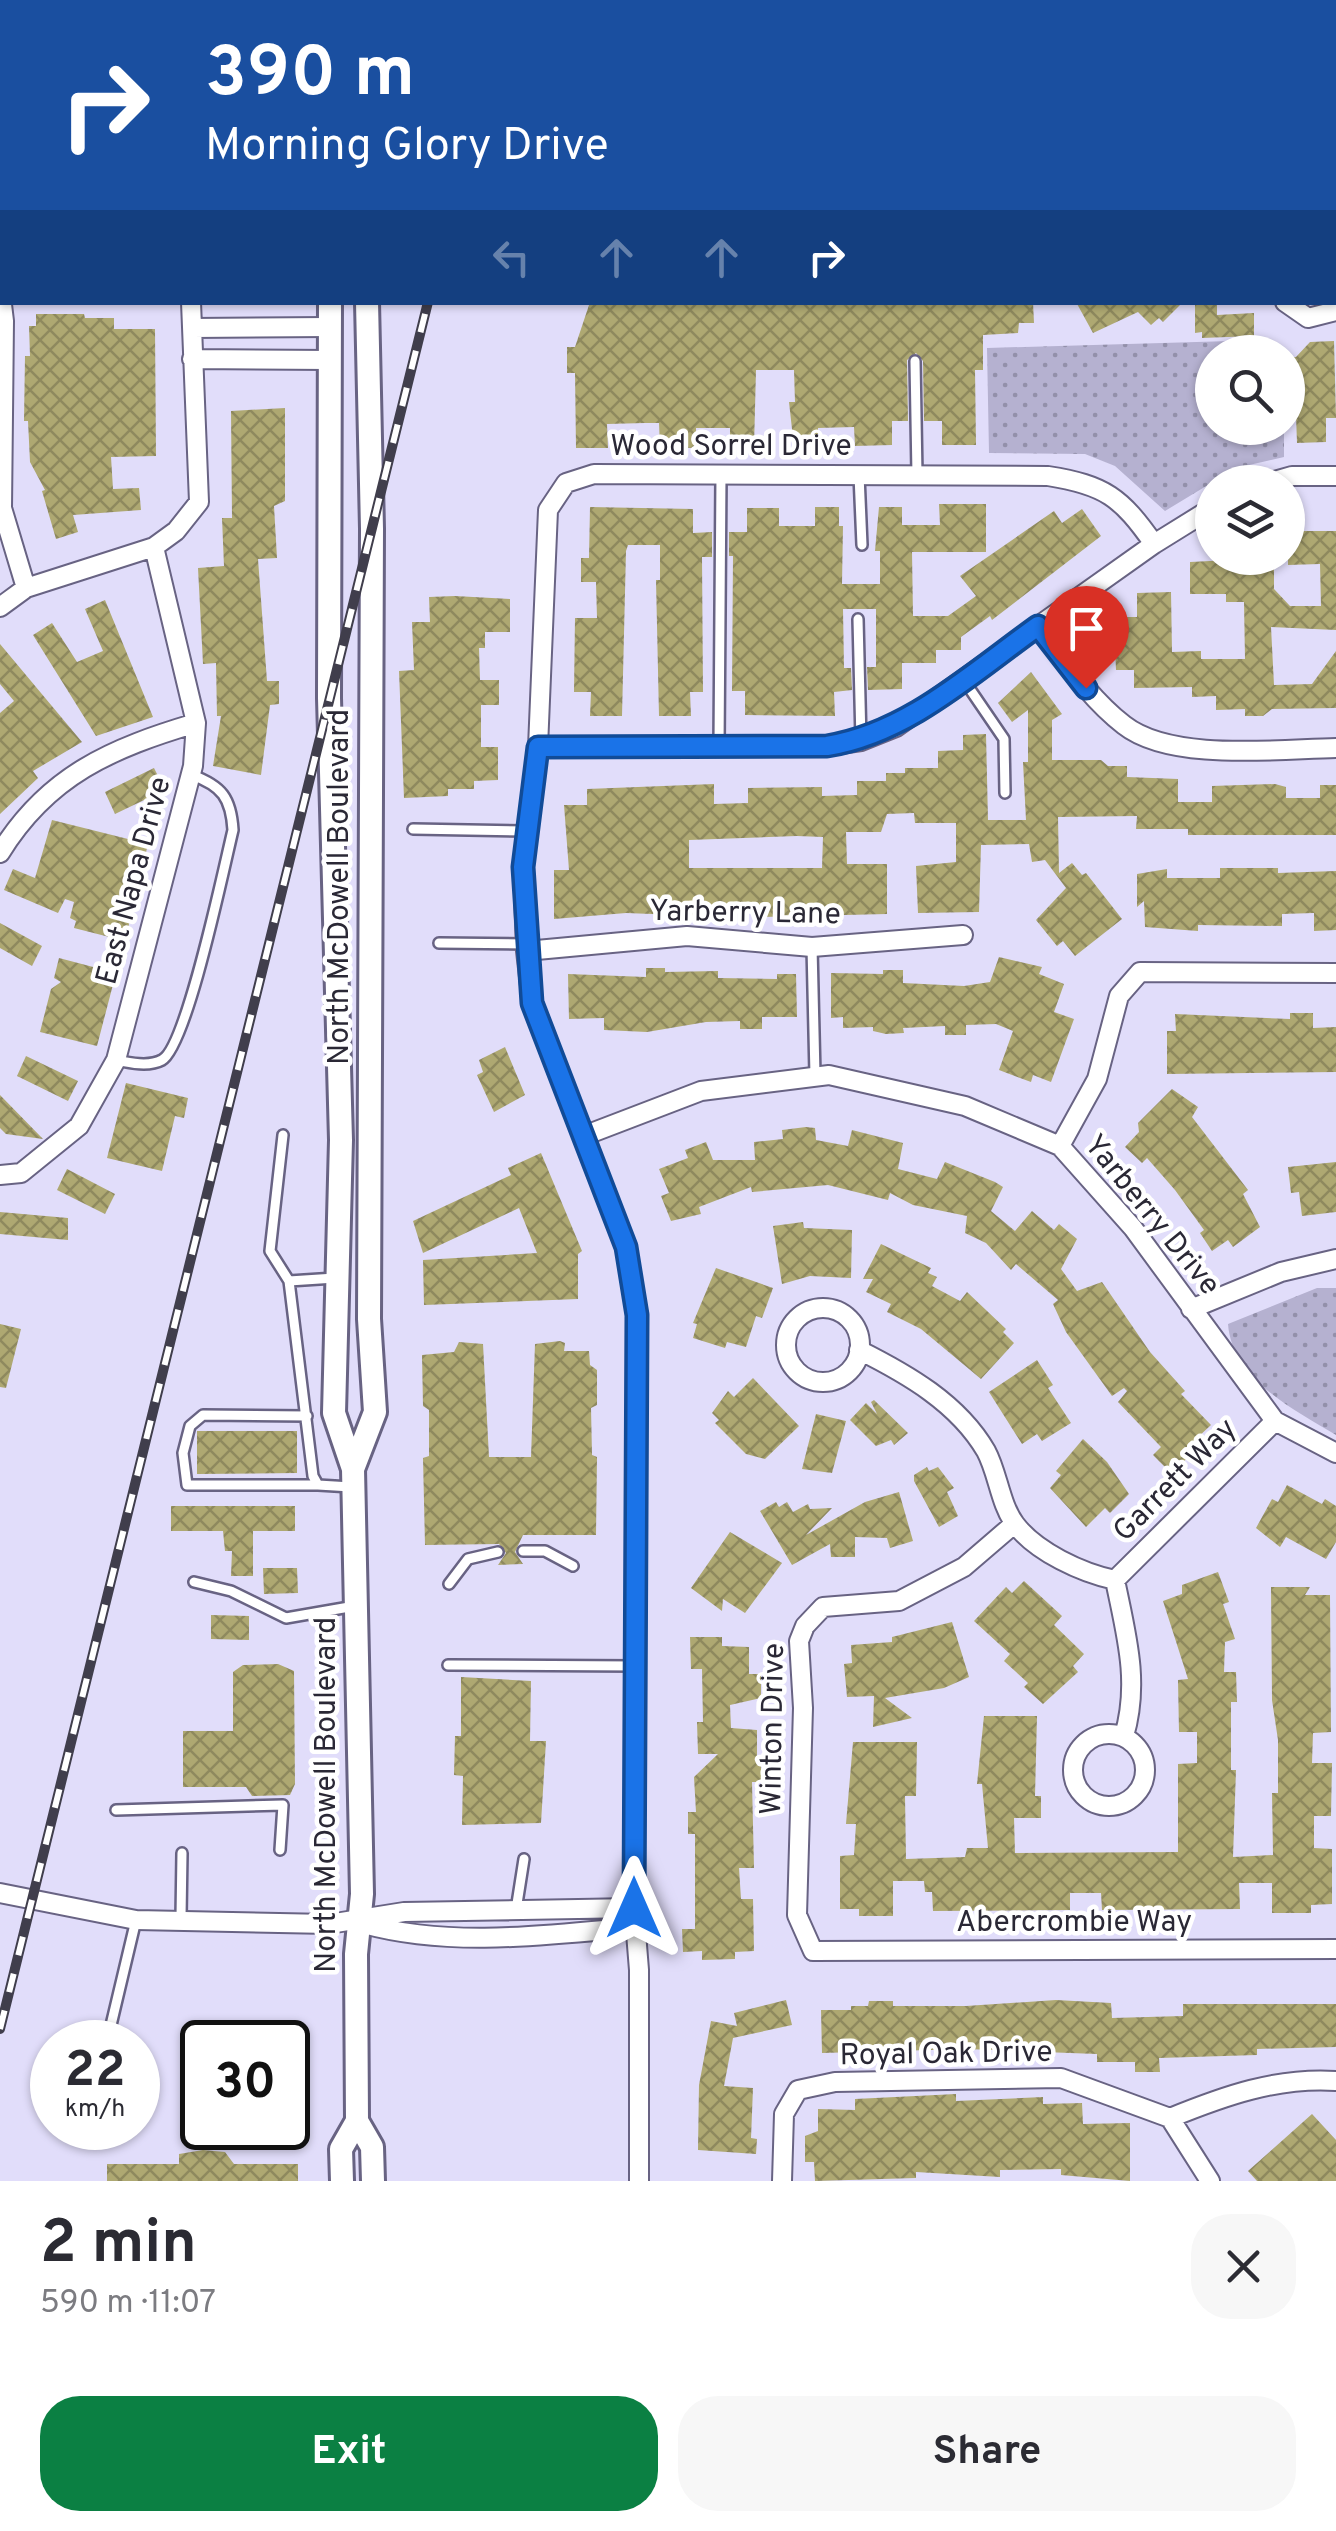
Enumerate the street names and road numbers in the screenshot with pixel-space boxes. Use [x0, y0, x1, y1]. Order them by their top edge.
street label: Wood Sorrel Drive [610, 429, 852, 466]
street label: North McDowell Boulevard [322, 709, 359, 1065]
street label: East Napa Drive [89, 773, 181, 989]
street label: Yarberry Lane [649, 894, 841, 934]
street label: Yarberry Drive [1075, 1128, 1227, 1304]
street label: Garrett Way [1106, 1411, 1246, 1551]
street label: North McDowell Boulevard [309, 1617, 346, 1973]
street label: Winton Drive [754, 1643, 794, 1815]
street label: Abercrombie Way [956, 1905, 1192, 1942]
street label: Royal Oak Drive [839, 2035, 1053, 2075]

